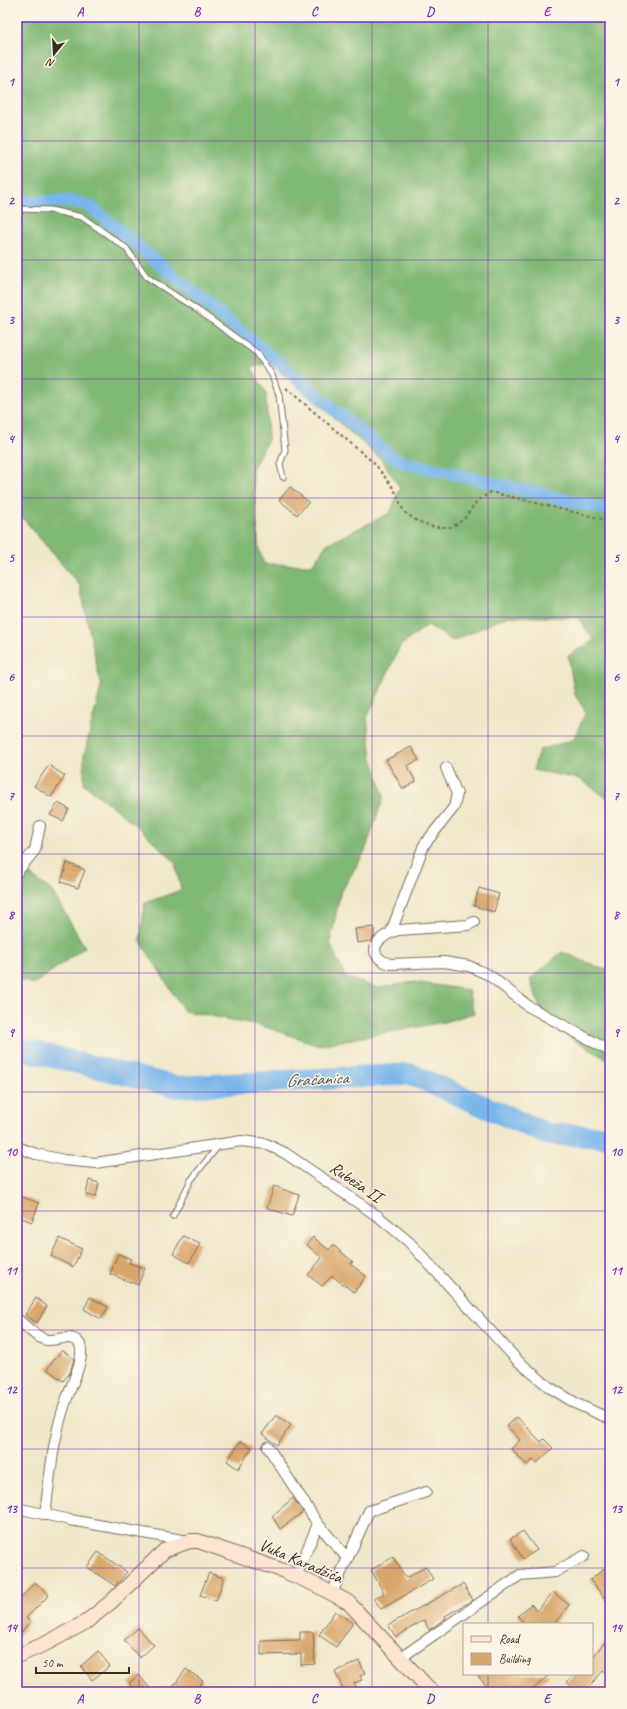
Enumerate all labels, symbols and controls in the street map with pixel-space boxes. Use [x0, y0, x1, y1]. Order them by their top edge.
text: A [77, 4, 85, 20]
text: B [194, 4, 202, 20]
text: C [311, 4, 319, 20]
text: D [426, 4, 435, 20]
text: E [544, 4, 553, 20]
north arrow [34, 34, 74, 74]
text: N [43, 55, 56, 71]
text: 1 [8, 74, 16, 90]
text: 1 [613, 74, 621, 90]
text: 2 [8, 193, 15, 209]
text: 2 [613, 193, 620, 209]
text: 3 [8, 312, 15, 328]
text: 3 [613, 312, 620, 328]
text: 4 [8, 431, 16, 447]
text: 4 [613, 431, 621, 447]
text: 5 [8, 550, 15, 566]
text: 5 [613, 550, 620, 566]
text: 6 [8, 669, 15, 685]
text: 6 [613, 669, 620, 685]
text: 7 [8, 788, 15, 804]
text: 7 [613, 788, 620, 804]
text: 8 [8, 907, 16, 923]
text: 8 [613, 907, 621, 923]
text: 9 [8, 1025, 15, 1041]
text: 9 [613, 1025, 620, 1041]
water label: Gračanica [285, 1066, 351, 1092]
text: 10 [5, 1144, 18, 1160]
text: 10 [610, 1144, 623, 1160]
street label: Rubeža II [326, 1157, 390, 1209]
text: 11 [5, 1263, 19, 1279]
text: 11 [610, 1263, 624, 1279]
text: 12 [5, 1382, 18, 1398]
text: 12 [610, 1382, 623, 1398]
text: 13 [5, 1501, 18, 1517]
text: 13 [610, 1501, 623, 1517]
street label: Vuka Karadžića [256, 1534, 347, 1589]
text: 14 [5, 1620, 19, 1636]
text: 14 [610, 1620, 624, 1636]
legend [463, 1623, 593, 1675]
text: Road [499, 1631, 521, 1647]
scale bar [36, 1649, 129, 1675]
text: Building [499, 1651, 531, 1667]
text: 50 m [42, 1655, 64, 1671]
text: A [77, 1691, 85, 1707]
text: B [194, 1691, 202, 1707]
text: C [311, 1691, 319, 1707]
text: D [426, 1691, 435, 1707]
text: E [544, 1691, 553, 1707]

